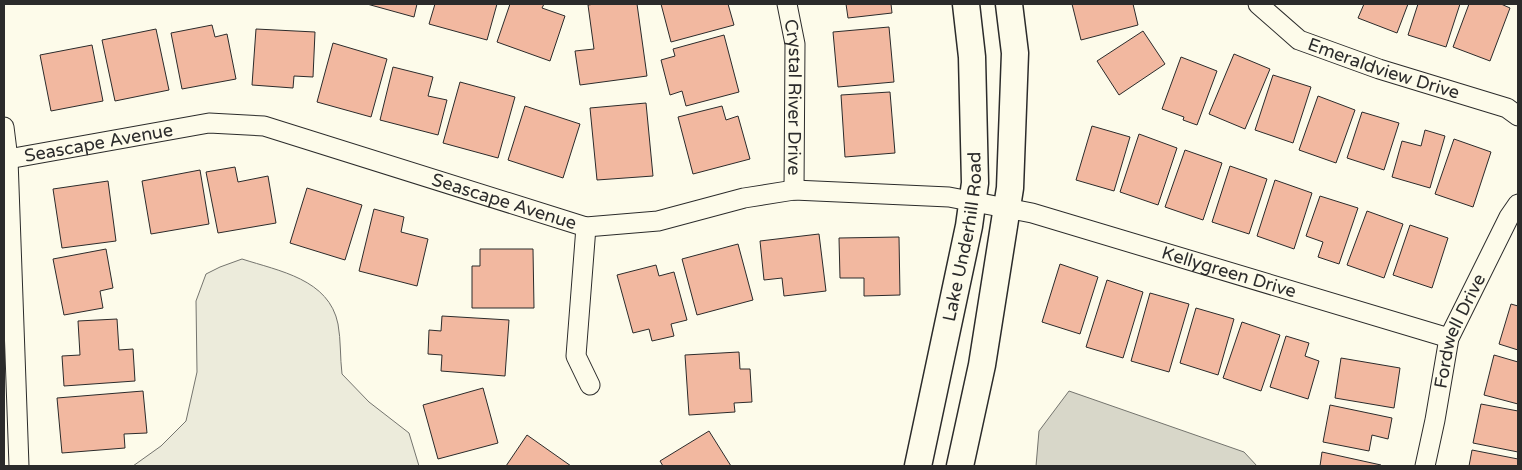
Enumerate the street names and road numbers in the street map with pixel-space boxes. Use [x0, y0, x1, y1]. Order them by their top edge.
street label: Crystal River Drive [779, 17, 807, 176]
street label: Emeraldview Drive [1305, 33, 1462, 104]
street label: Seascape Avenue [23, 119, 175, 167]
street label: Lake Underhill Road [938, 151, 986, 324]
street label: Seascape Avenue [429, 168, 579, 234]
street label: Kellygreen Drive [1159, 242, 1299, 303]
street label: Fordwell Drive [1430, 270, 1490, 390]

